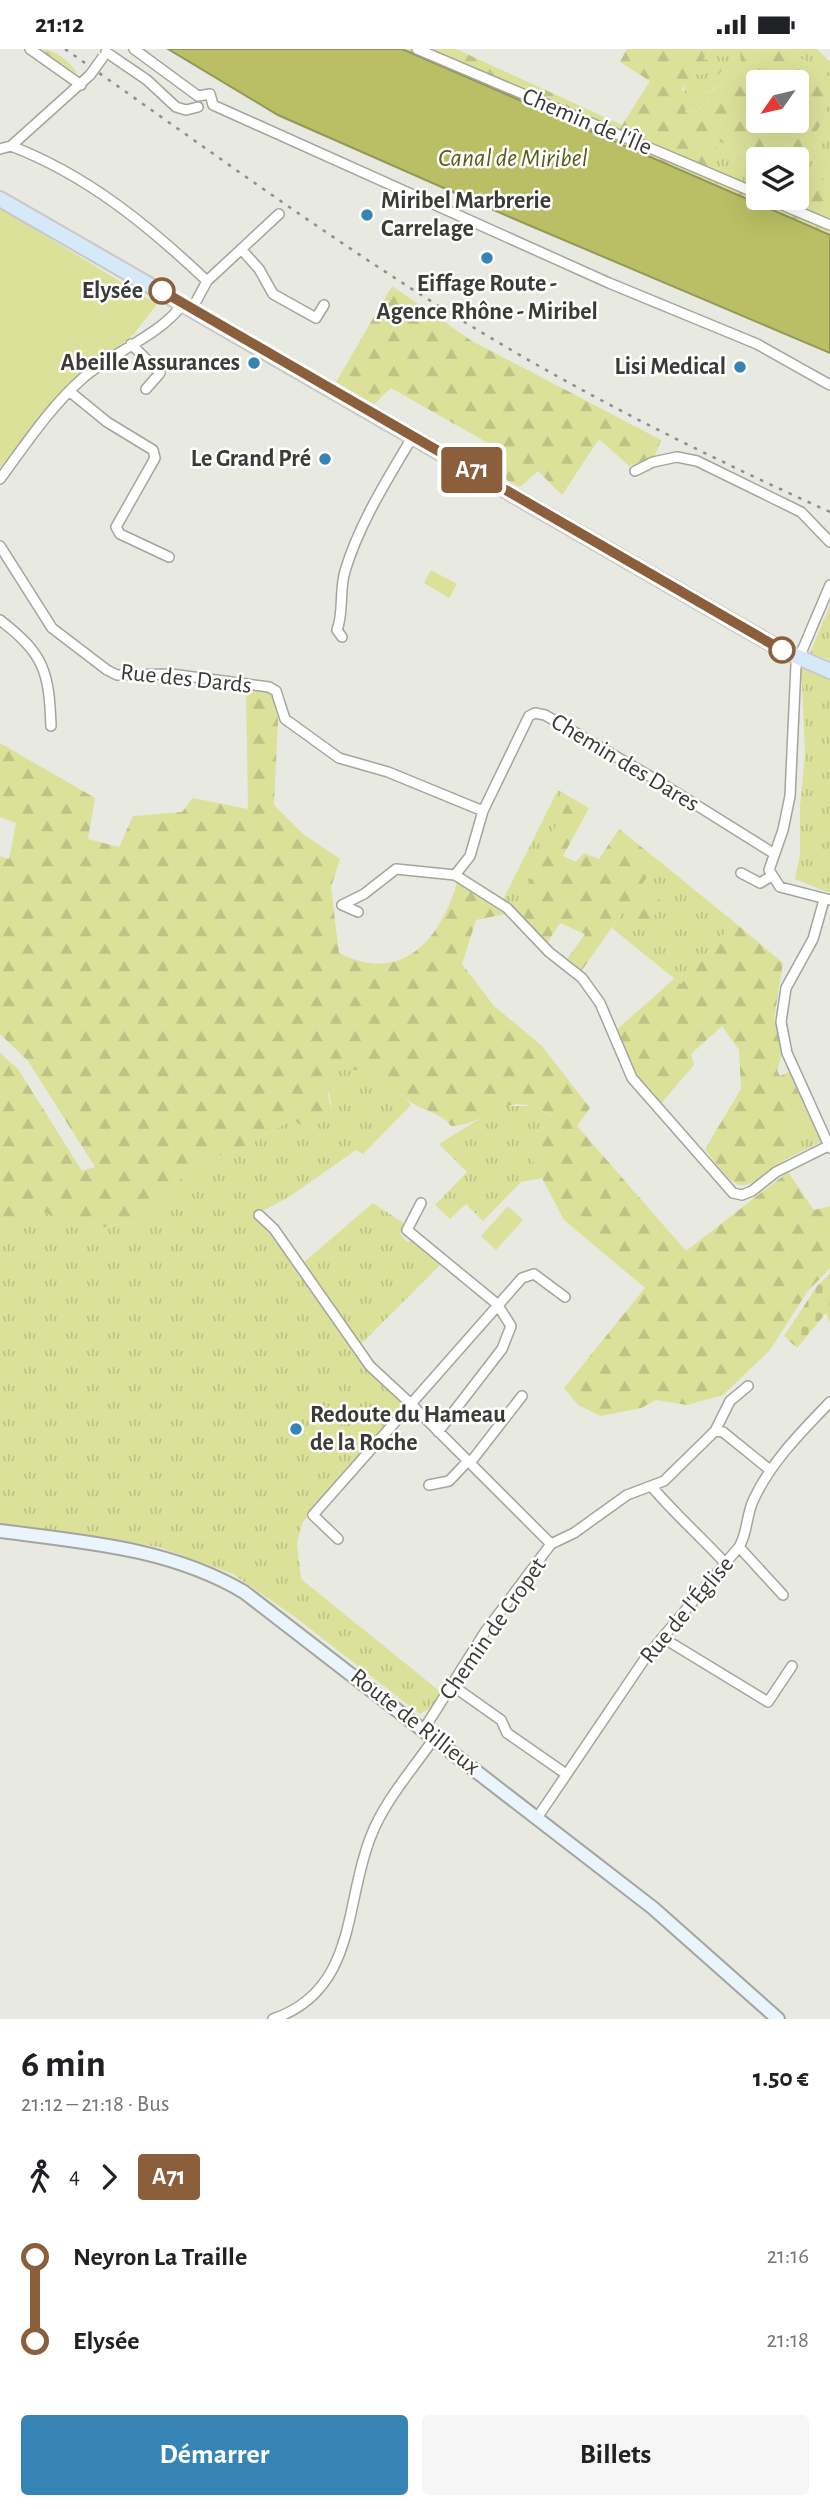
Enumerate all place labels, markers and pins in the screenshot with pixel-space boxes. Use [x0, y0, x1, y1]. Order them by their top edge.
place label: Miribel Marbrerie Carrelage [381, 189, 551, 241]
marker: Miribel Marbrerie Carrelage [359, 207, 375, 223]
marker: Eiffage Route - Agence Rhône - Miribel [479, 250, 495, 266]
place label: Eiffage Route - Agence Rhône - Miribel [376, 272, 598, 324]
marker: Elysée [149, 278, 175, 304]
place label: Elysée [82, 279, 143, 303]
place label: Abeille Assurances [60, 351, 240, 375]
marker: Abeille Assurances [246, 355, 262, 371]
place label: Lisi Medical [614, 355, 726, 379]
marker: Lisi Medical [732, 359, 748, 375]
place label: Le Grand Pré [191, 447, 311, 471]
marker: Le Grand Pré [317, 451, 333, 467]
unlabelled marker [769, 637, 795, 663]
place label: Redoute du Hameau de la Roche [310, 1403, 506, 1455]
marker: Redoute du Hameau de la Roche [288, 1421, 304, 1437]

